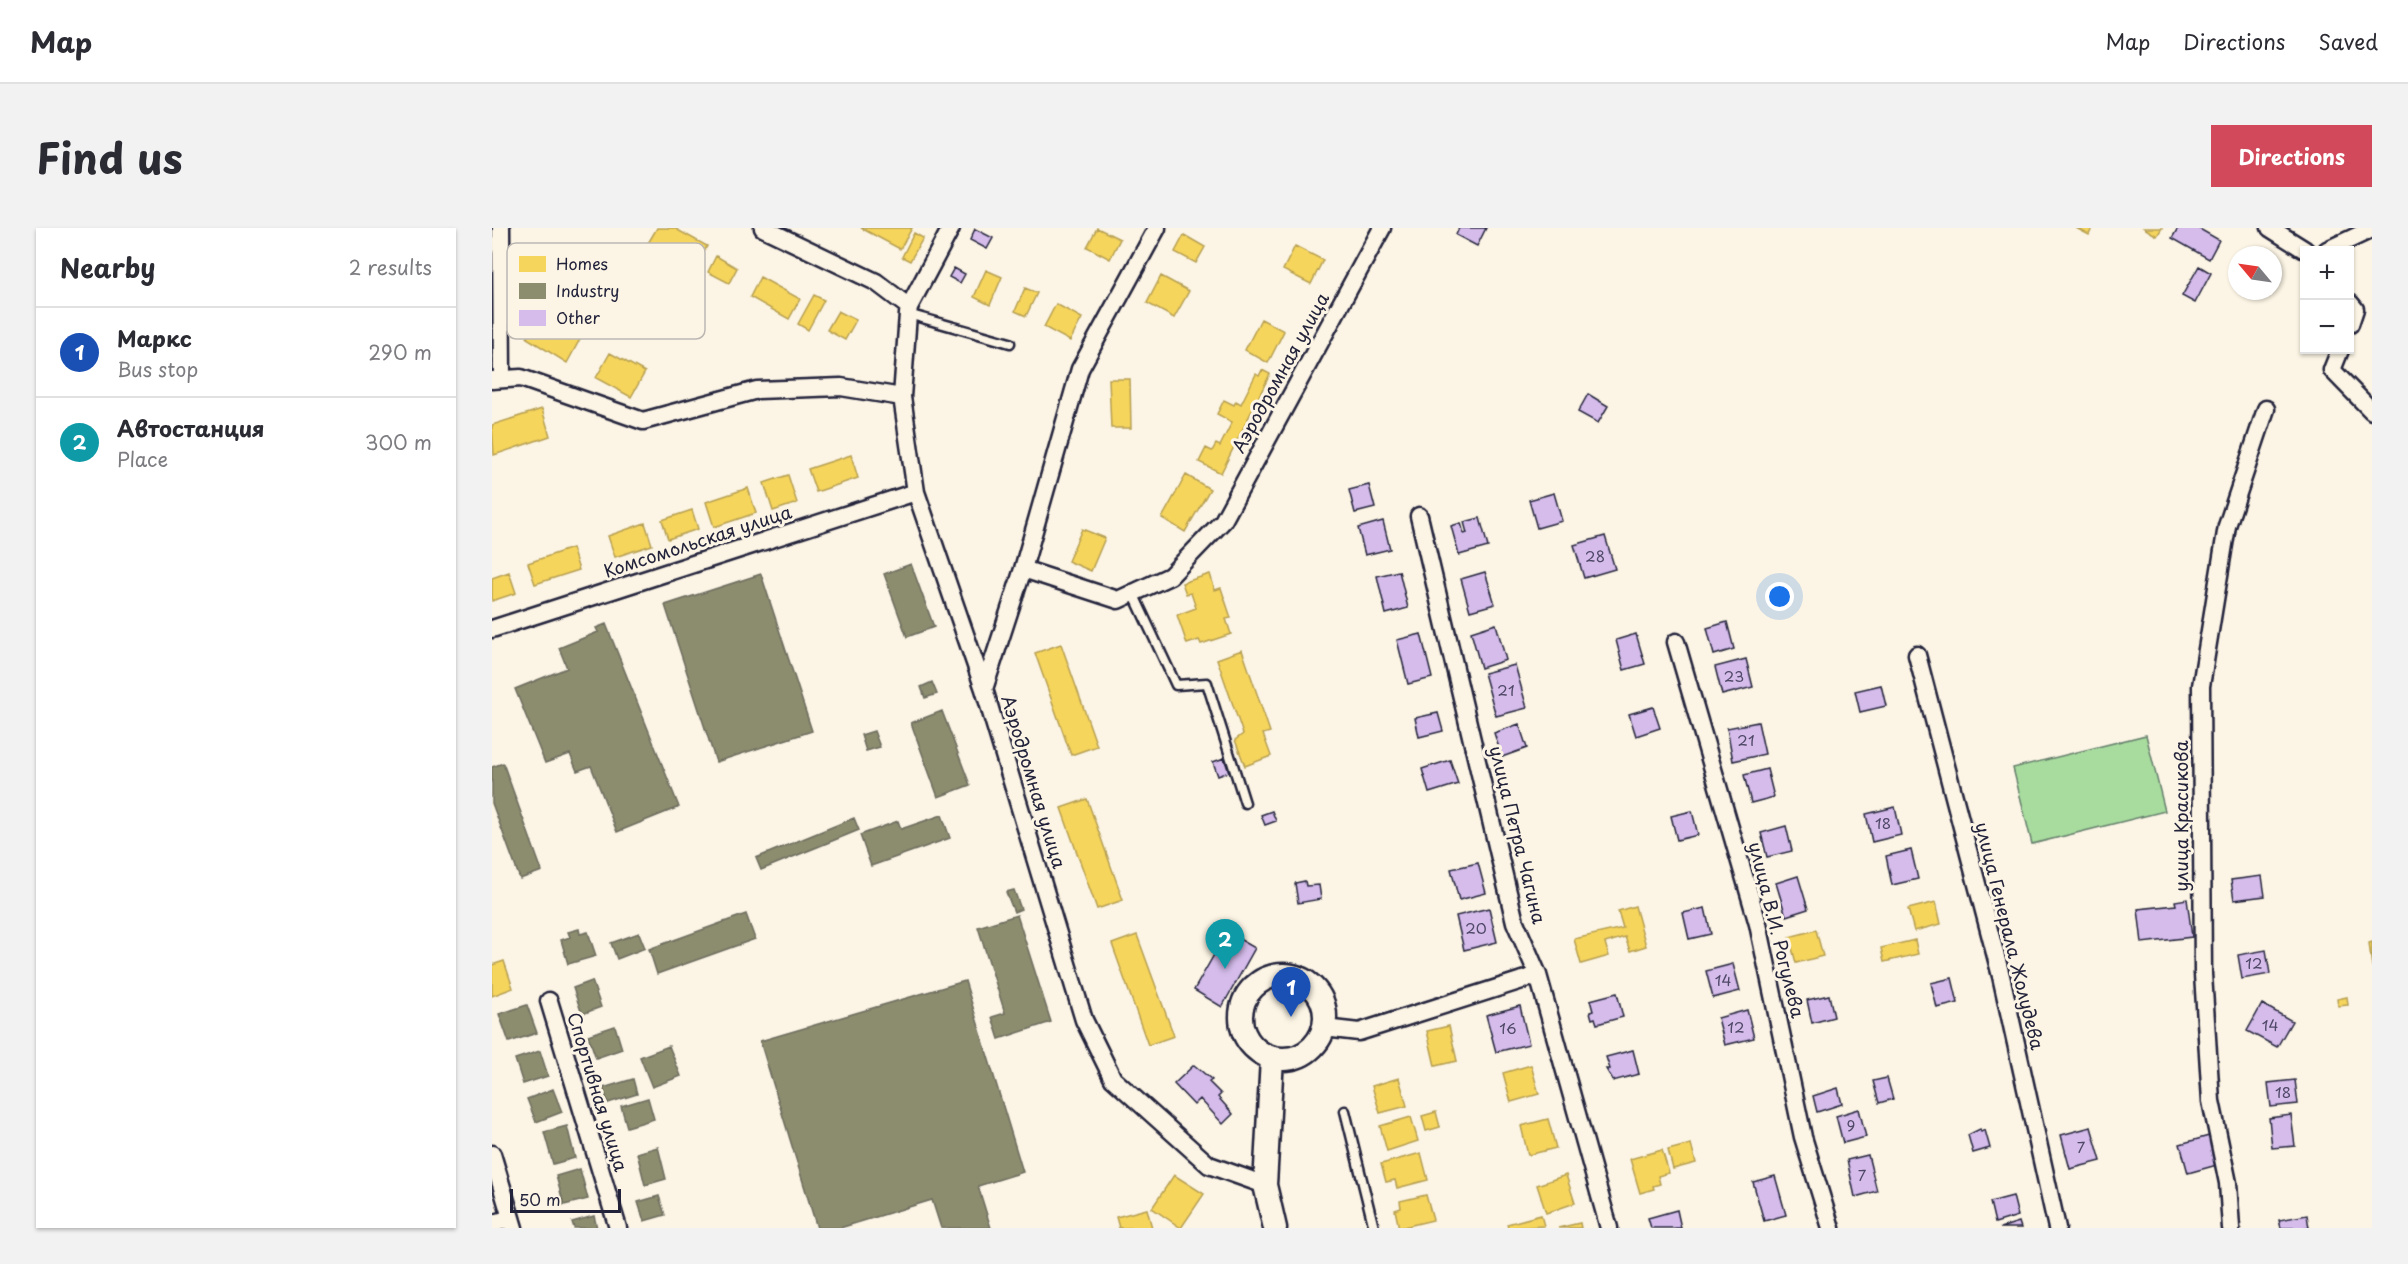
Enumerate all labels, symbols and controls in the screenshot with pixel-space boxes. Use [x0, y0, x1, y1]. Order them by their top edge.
text: Map [30, 20, 92, 63]
text: Map [2105, 25, 2150, 57]
text: Directions [2183, 25, 2285, 57]
text: Saved [2318, 25, 2378, 57]
text: Find us [36, 125, 183, 188]
button: Directions [2211, 125, 2372, 187]
legend [507, 243, 705, 339]
north arrow [2228, 246, 2282, 300]
map controls [2300, 246, 2354, 354]
button: + [2300, 246, 2354, 300]
text: Nearby [60, 248, 155, 287]
text: Homes [556, 251, 608, 275]
text: 2 results [349, 252, 432, 282]
text: Industry [556, 278, 619, 302]
street label: Аэродромная улица [1224, 287, 1335, 457]
button: − [2300, 300, 2354, 354]
text: Other [556, 305, 600, 329]
text: Маркс [117, 321, 192, 354]
text: 1 [75, 337, 84, 367]
text: 290 m [368, 337, 432, 367]
text: Bus stop [117, 354, 198, 384]
text: Автостанция [117, 411, 265, 444]
text: 2 [72, 427, 87, 457]
text: 300 m [365, 427, 432, 457]
text: Place [117, 444, 168, 474]
street label: Комсомольская улица [600, 497, 796, 584]
house number: 28 [1585, 544, 1605, 567]
your location [1765, 582, 1794, 611]
house number: 23 [1724, 664, 1744, 687]
house number: 21 [1497, 678, 1515, 701]
street label: Аэродромная улица [995, 692, 1074, 872]
house number: 21 [1737, 728, 1755, 751]
street label: улица Красикова [2167, 739, 2194, 892]
street label: улица Петра Чагина [1483, 743, 1554, 927]
house number: 18 [1875, 811, 1891, 834]
street label: улица Генерала Жолудева [1969, 819, 2052, 1053]
street label: улица В.И. Рогулева [1743, 839, 1813, 1021]
house number: 20 [1465, 916, 1487, 939]
pin: 2 [1206, 920, 1244, 969]
house number: 12 [2245, 951, 2263, 974]
pin: 1 [1272, 968, 1310, 1017]
house number: 14 [1715, 968, 1731, 991]
street label: Спортивная улица [561, 1009, 636, 1175]
house number: 14 [2262, 1013, 2278, 1036]
house number: 12 [1727, 1015, 1745, 1038]
house number: 16 [1499, 1016, 1517, 1039]
house number: 18 [2275, 1080, 2291, 1103]
house number: 9 [1847, 1113, 1855, 1136]
house number: 7 [2077, 1135, 2086, 1158]
house number: 7 [1858, 1163, 1867, 1186]
scale bar [510, 1186, 621, 1214]
text: 50 m [519, 1187, 560, 1211]

